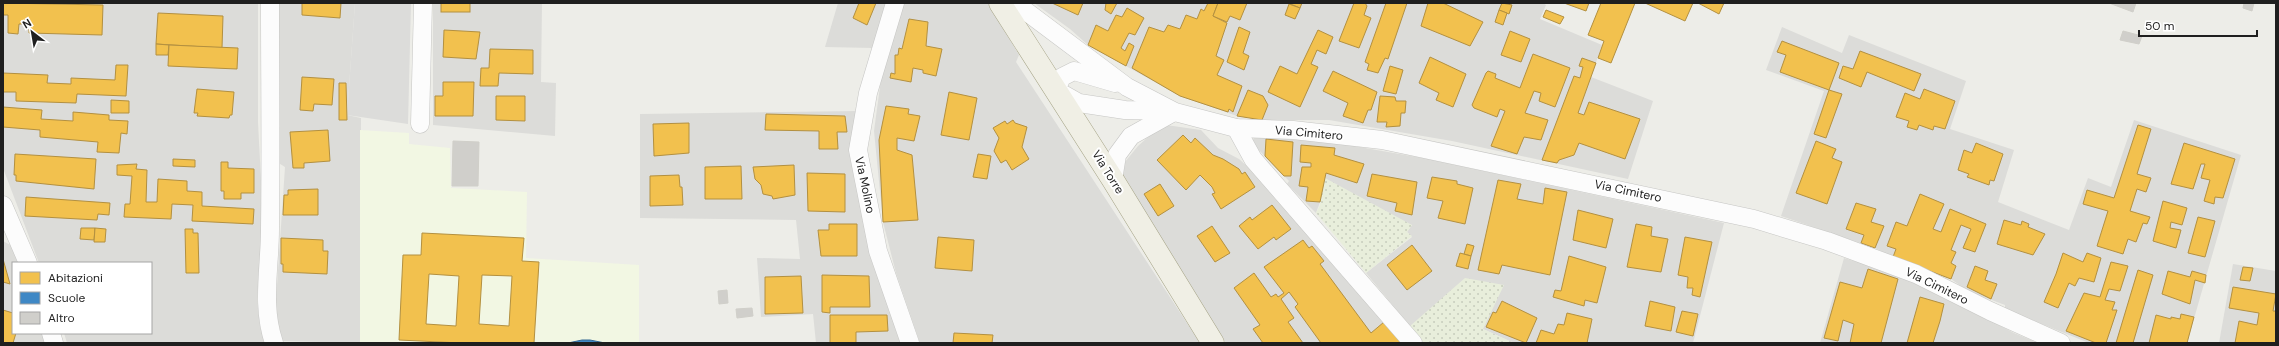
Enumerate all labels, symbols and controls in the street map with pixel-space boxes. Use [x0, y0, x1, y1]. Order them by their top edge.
north arrow [12, 12, 52, 52]
scale bar [2139, 12, 2257, 38]
text: N [20, 15, 34, 31]
text: 50 m [2145, 18, 2174, 34]
street label: Via Cimitero [1274, 122, 1344, 144]
street label: Via Torre [1088, 147, 1128, 197]
street label: Via Molino [851, 155, 879, 215]
street label: Via Cimitero [1593, 176, 1663, 206]
legend [12, 262, 152, 334]
street label: Via Cimitero [1903, 264, 1971, 308]
text: Abitazioni [48, 270, 103, 286]
text: Scuole [48, 290, 85, 306]
text: Altro [48, 310, 75, 326]

